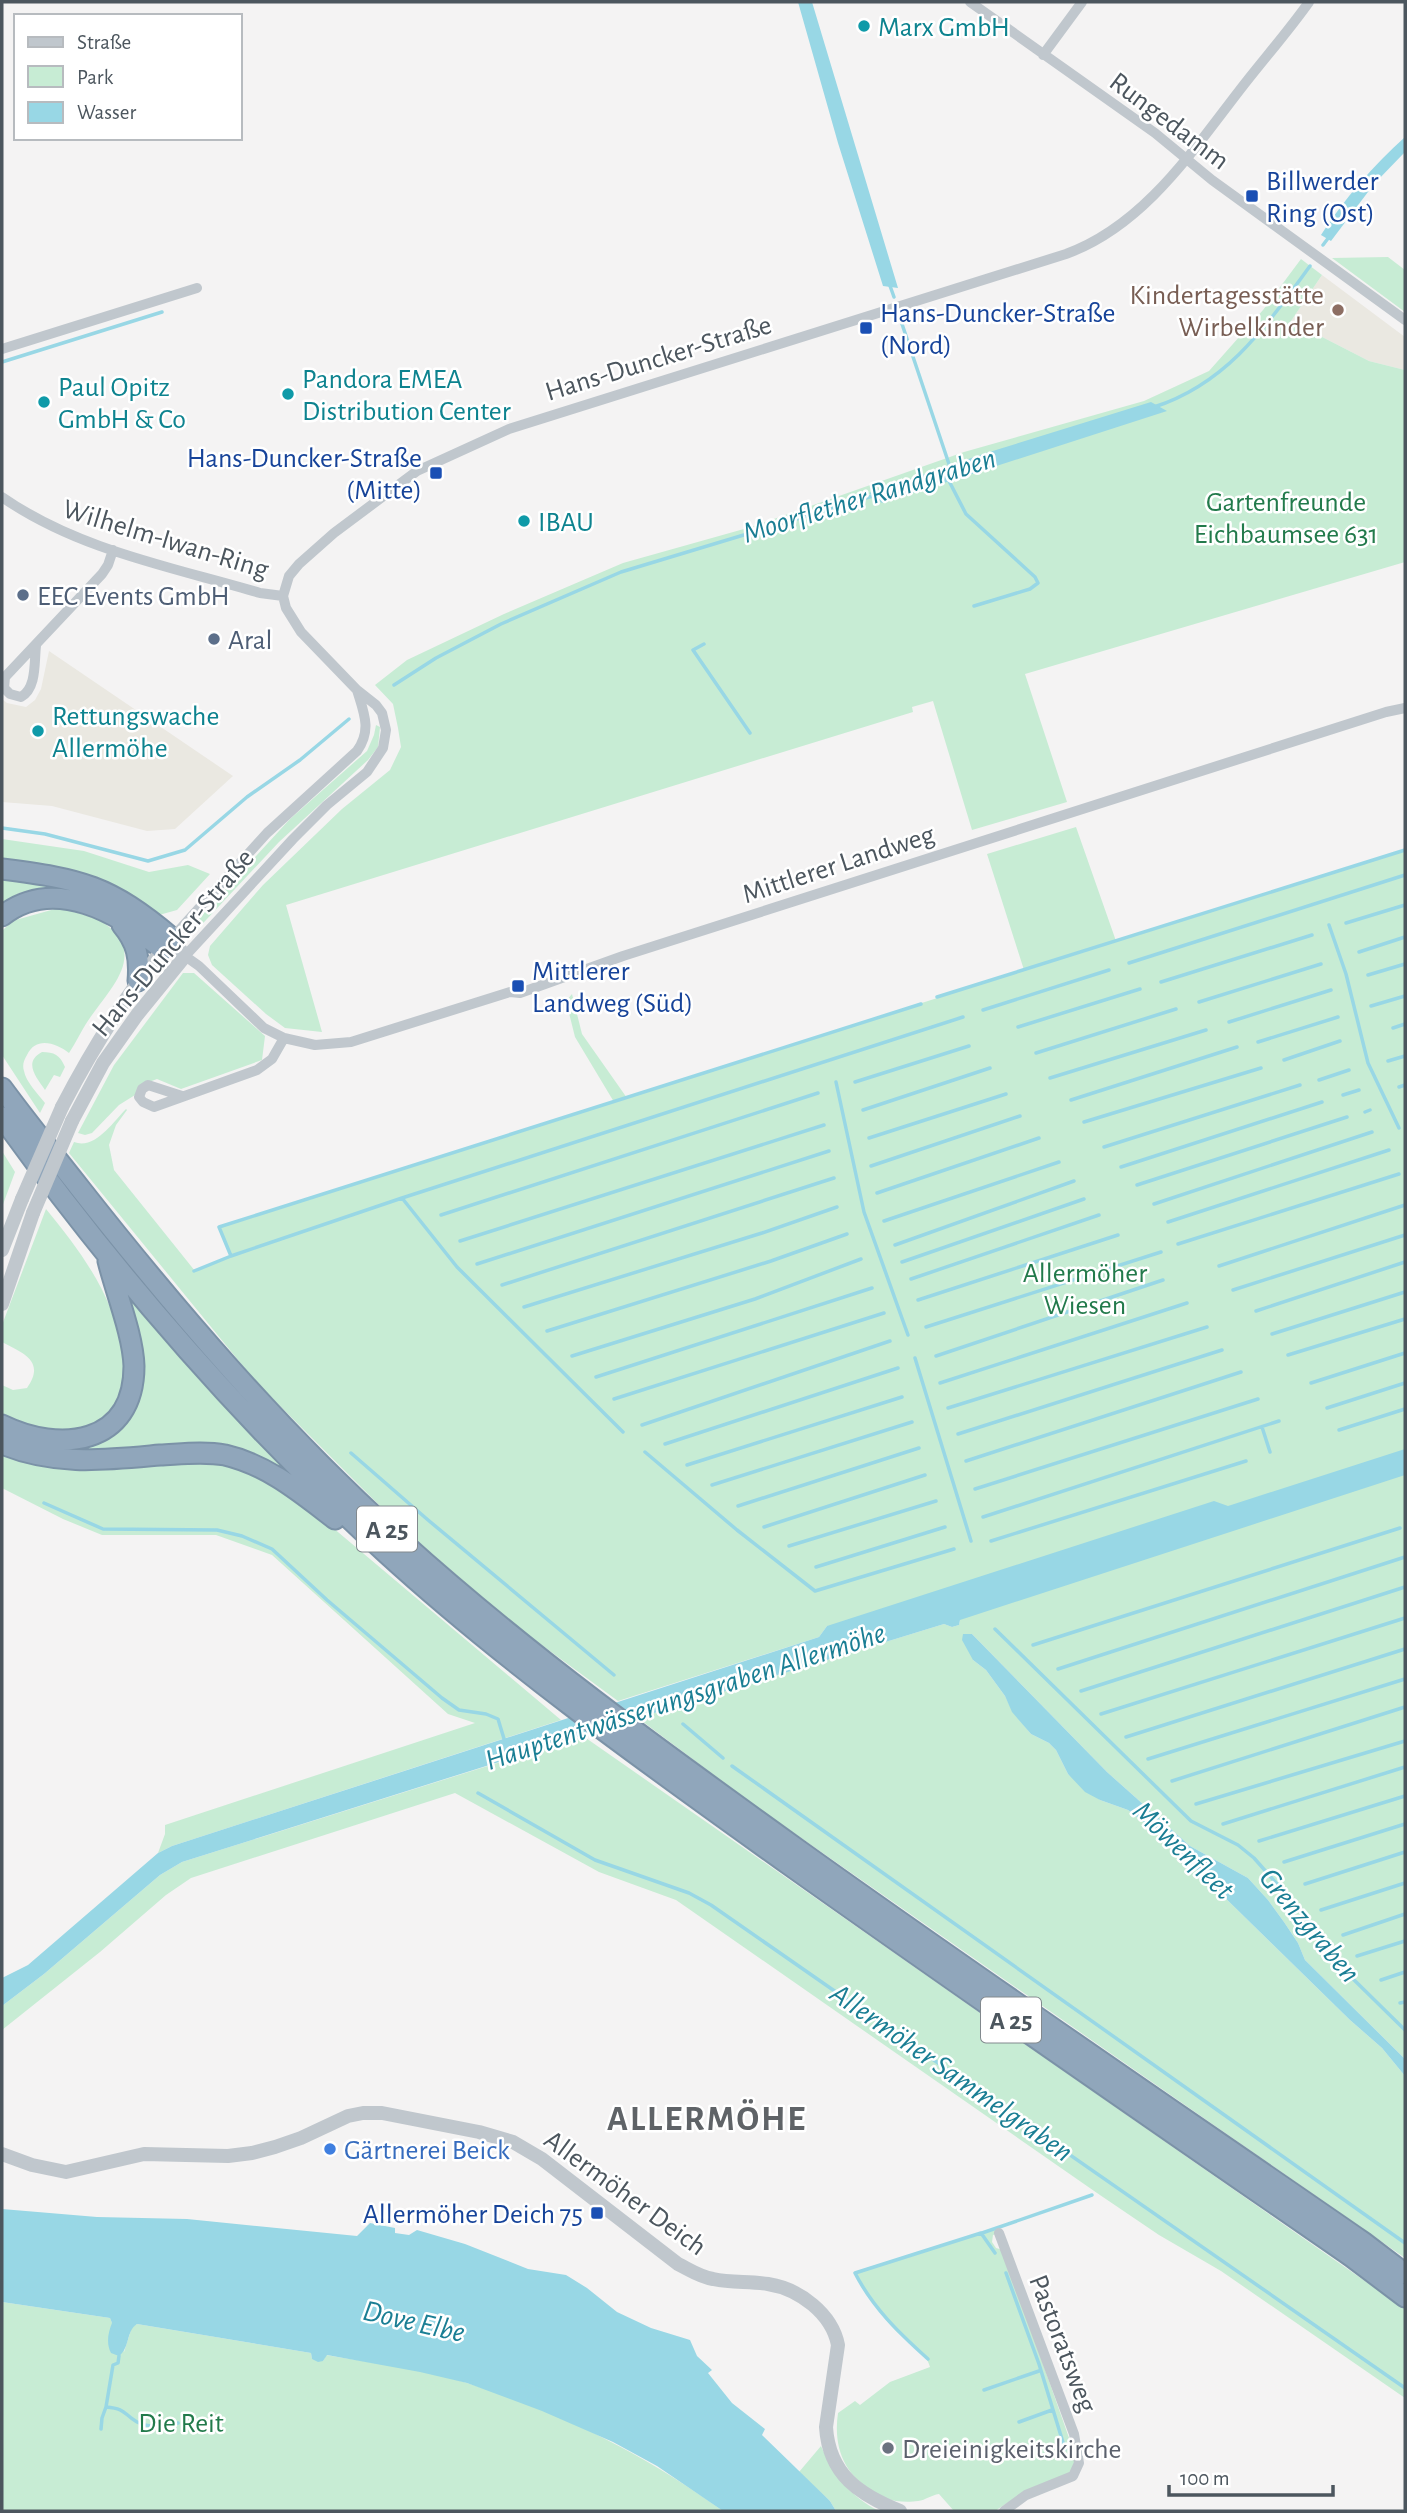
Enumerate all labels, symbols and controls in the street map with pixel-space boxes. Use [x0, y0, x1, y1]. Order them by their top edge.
legend [14, 14, 242, 140]
place label: Marx GmbH [878, 14, 1010, 42]
marker: Marx GmbH [856, 18, 872, 34]
text: Straße [77, 32, 131, 53]
text: Park [77, 67, 114, 88]
street label: Rungedamm [1104, 68, 1234, 175]
text: Wasser [77, 102, 137, 123]
place label: Billwerder Ring (Ost) [1266, 168, 1378, 228]
marker: Billwerder Ring (Ost) [1244, 188, 1260, 204]
place label: Kindertagesstätte Wirbelkinder [1130, 282, 1324, 342]
place label: Hans-Duncker-Straße (Nord) [880, 300, 1115, 360]
marker: Kindertagesstätte Wirbelkinder [1330, 302, 1346, 318]
street label: Hans-Duncker-Straße [542, 311, 775, 407]
marker: Hans-Duncker-Straße (Nord) [858, 320, 874, 336]
place label: Pandora EMEA Distribution Center [302, 366, 511, 426]
place label: Paul Opitz GmbH & Co [58, 374, 186, 434]
marker: Pandora EMEA Distribution Center [280, 386, 296, 402]
marker: Paul Opitz GmbH & Co [36, 394, 52, 410]
water label: Moorflether Randgraben [739, 443, 999, 549]
place label: Hans-Duncker-Straße (Mitte) [187, 445, 422, 505]
marker: Hans-Duncker-Straße (Mitte) [428, 465, 444, 481]
park label: Gartenfreunde Eichbaumsee 631 [1194, 489, 1378, 549]
street label: Wilhelm-Iwan-Ring [59, 495, 272, 585]
place label: IBAU [538, 509, 594, 537]
marker: IBAU [516, 513, 532, 529]
place label: EEC Events GmbH [37, 583, 230, 611]
marker: EEC Events GmbH [15, 587, 31, 603]
place label: Aral [228, 627, 273, 655]
marker: Aral [206, 631, 222, 647]
place label: Rettungswache Allermöhe [52, 703, 219, 763]
marker: Rettungswache Allermöhe [30, 723, 46, 739]
street label: Mittlerer Landweg [739, 821, 938, 909]
street label: Hans-Duncker-Straße [87, 844, 260, 1042]
place label: Mittlerer Landweg (Süd) [532, 958, 693, 1018]
marker: Mittlerer Landweg (Süd) [510, 978, 526, 994]
park label: Allermöher Wiesen [1023, 1260, 1147, 1320]
road number: A 25 [357, 1506, 417, 1552]
water label: Hauptentwässerungsgraben Allermöhe [482, 1618, 889, 1776]
water label: Möwenfleet [1127, 1796, 1240, 1906]
water label: Grenzgraben [1253, 1863, 1365, 1988]
water label: Allermöher Sammelgraben [824, 1977, 1078, 2168]
road number: A 25 [981, 1997, 1041, 2042]
district label: ALLERMÖHE [607, 2099, 807, 2137]
street label: Allermöher Deich [539, 2126, 711, 2261]
place label: Gärtnerei Beick [344, 2137, 510, 2165]
marker: Gärtnerei Beick [322, 2141, 338, 2157]
place label: Allermöher Deich 75 [363, 2201, 583, 2229]
marker: Allermöher Deich 75 [589, 2205, 605, 2221]
street label: Pastoratsweg [1023, 2271, 1101, 2417]
water label: Dove Elbe [360, 2296, 468, 2348]
park label: Die Reit [138, 2410, 224, 2438]
place label: Dreieinigkeitskirche [902, 2436, 1121, 2464]
marker: Dreieinigkeitskirche [880, 2440, 896, 2456]
scale bar [1169, 2454, 1334, 2498]
text: 100 m [1180, 2468, 1230, 2489]

